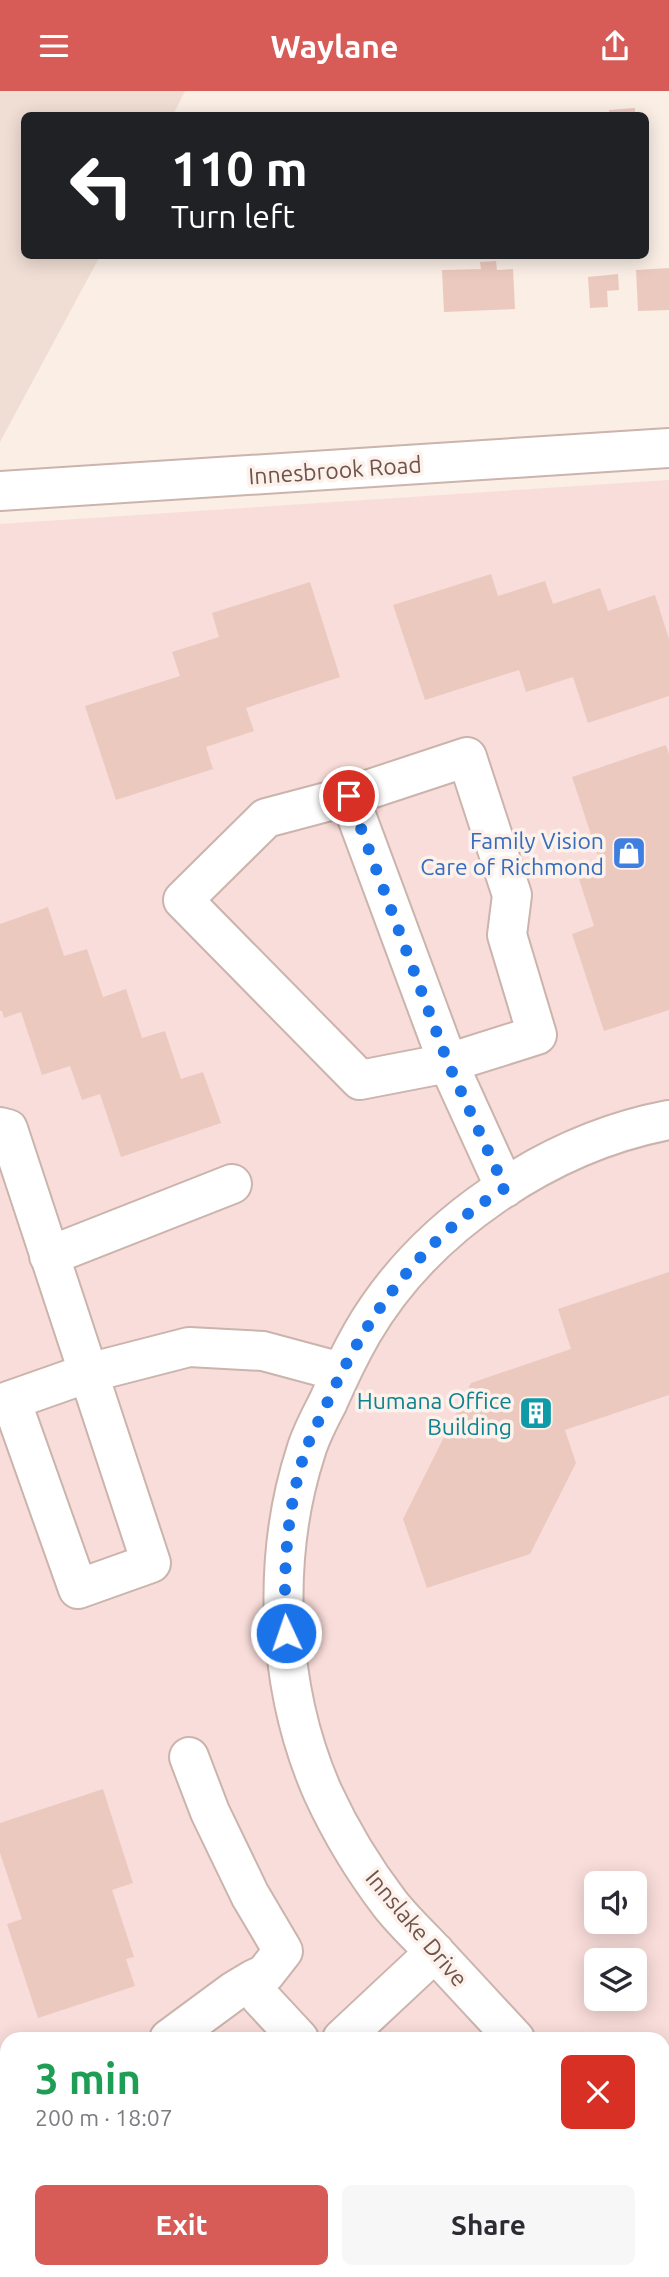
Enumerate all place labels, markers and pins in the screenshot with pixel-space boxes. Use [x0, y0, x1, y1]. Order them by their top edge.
pin [319, 766, 379, 826]
place label: Family Vision Care of Richmond [420, 828, 604, 879]
shop icon: Family Vision Care of Richmond [610, 834, 648, 872]
place label: Humana Office Building [357, 1388, 512, 1439]
building icon: Humana Office Building [517, 1394, 555, 1432]

